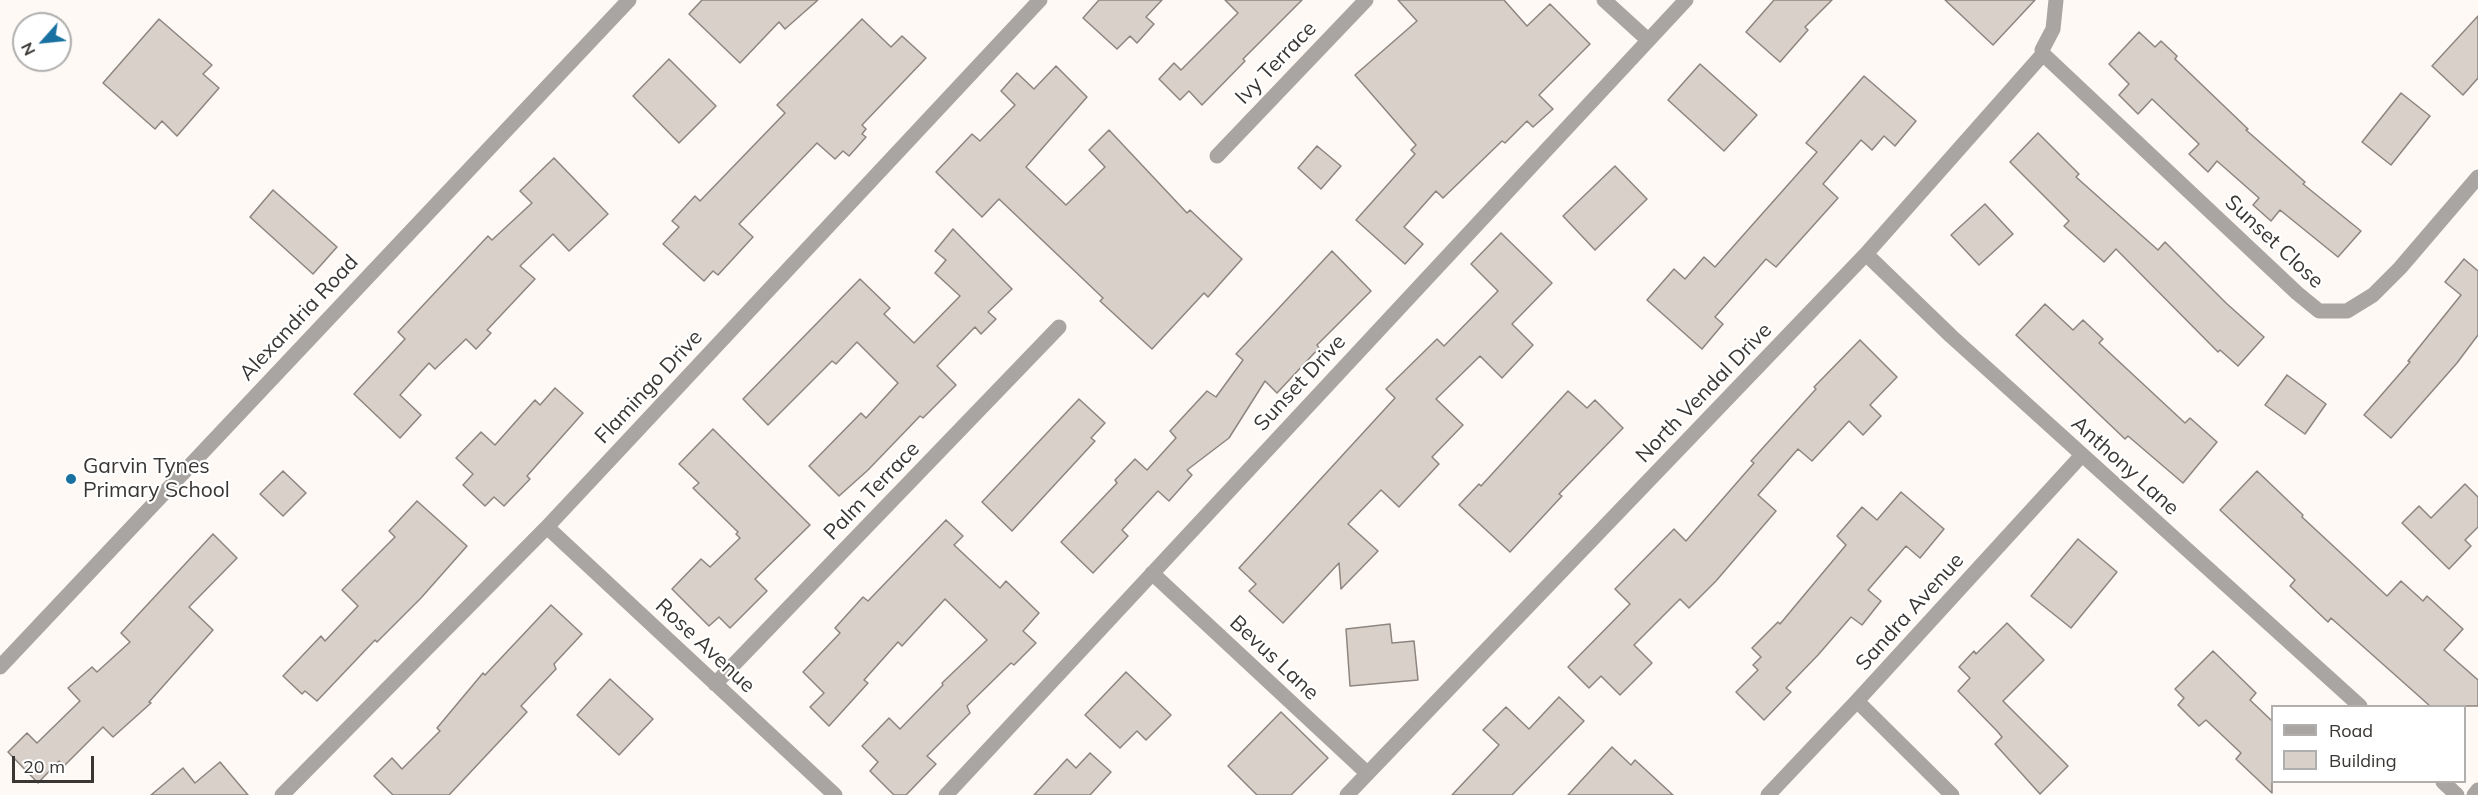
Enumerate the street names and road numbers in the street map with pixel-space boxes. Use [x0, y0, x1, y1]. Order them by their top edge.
street label: Ivy Terrace [1230, 16, 1322, 110]
street label: Sunset Close [2220, 190, 2328, 294]
street label: Alexandria Road [234, 250, 364, 386]
street label: North Vendal Drive [1631, 318, 1777, 468]
street label: Flamingo Drive [590, 325, 708, 449]
street label: Sunset Drive [1249, 329, 1351, 437]
street label: Anthony Lane [2066, 411, 2184, 521]
street label: Palm Terrace [819, 437, 925, 545]
street label: Sandra Avenue [1851, 548, 1969, 676]
street label: Rose Avenue [650, 594, 760, 698]
street label: Bevus Lane [1224, 610, 1324, 706]

